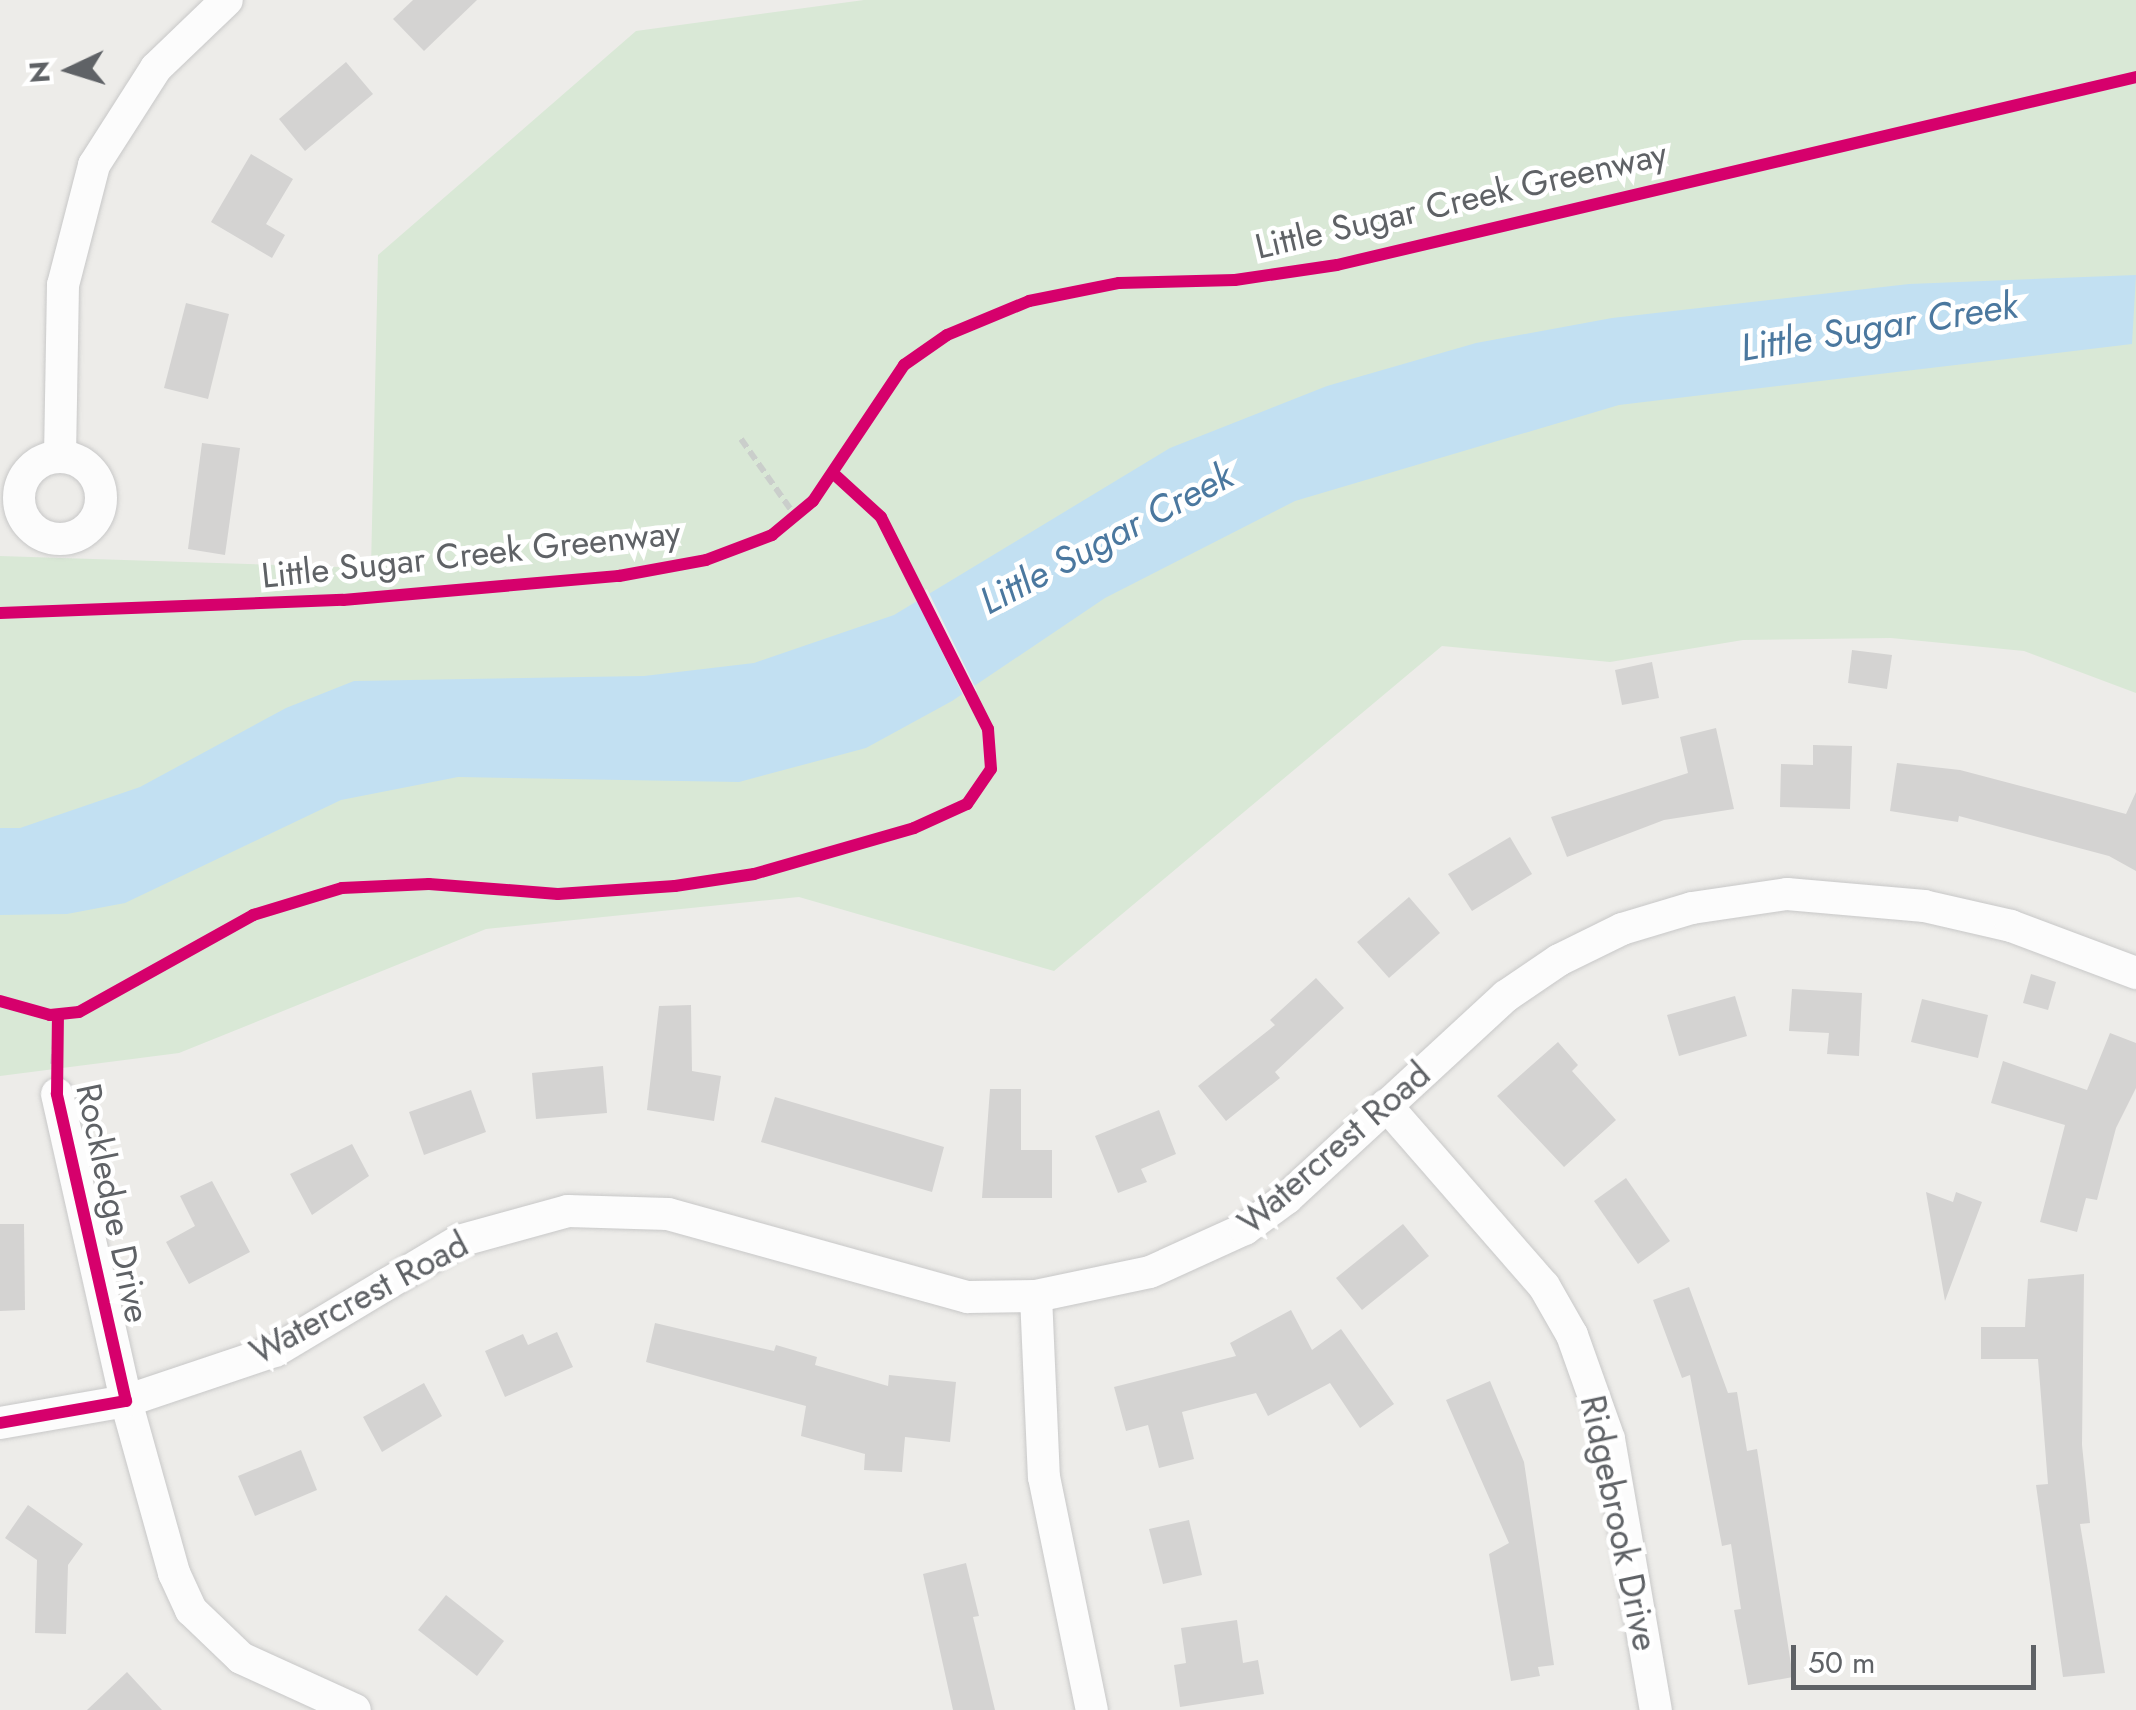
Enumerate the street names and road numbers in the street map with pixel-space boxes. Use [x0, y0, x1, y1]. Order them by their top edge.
street label: Little Sugar Creek Greenway [1251, 132, 1671, 268]
street label: Little Sugar Creek Greenway [259, 511, 683, 597]
street label: Watercrest Road [1229, 1053, 1439, 1243]
street label: Rockledge Drive [67, 1080, 159, 1326]
street label: Watercrest Road [243, 1223, 475, 1373]
street label: Ridgebrook Drive [1571, 1391, 1667, 1655]

